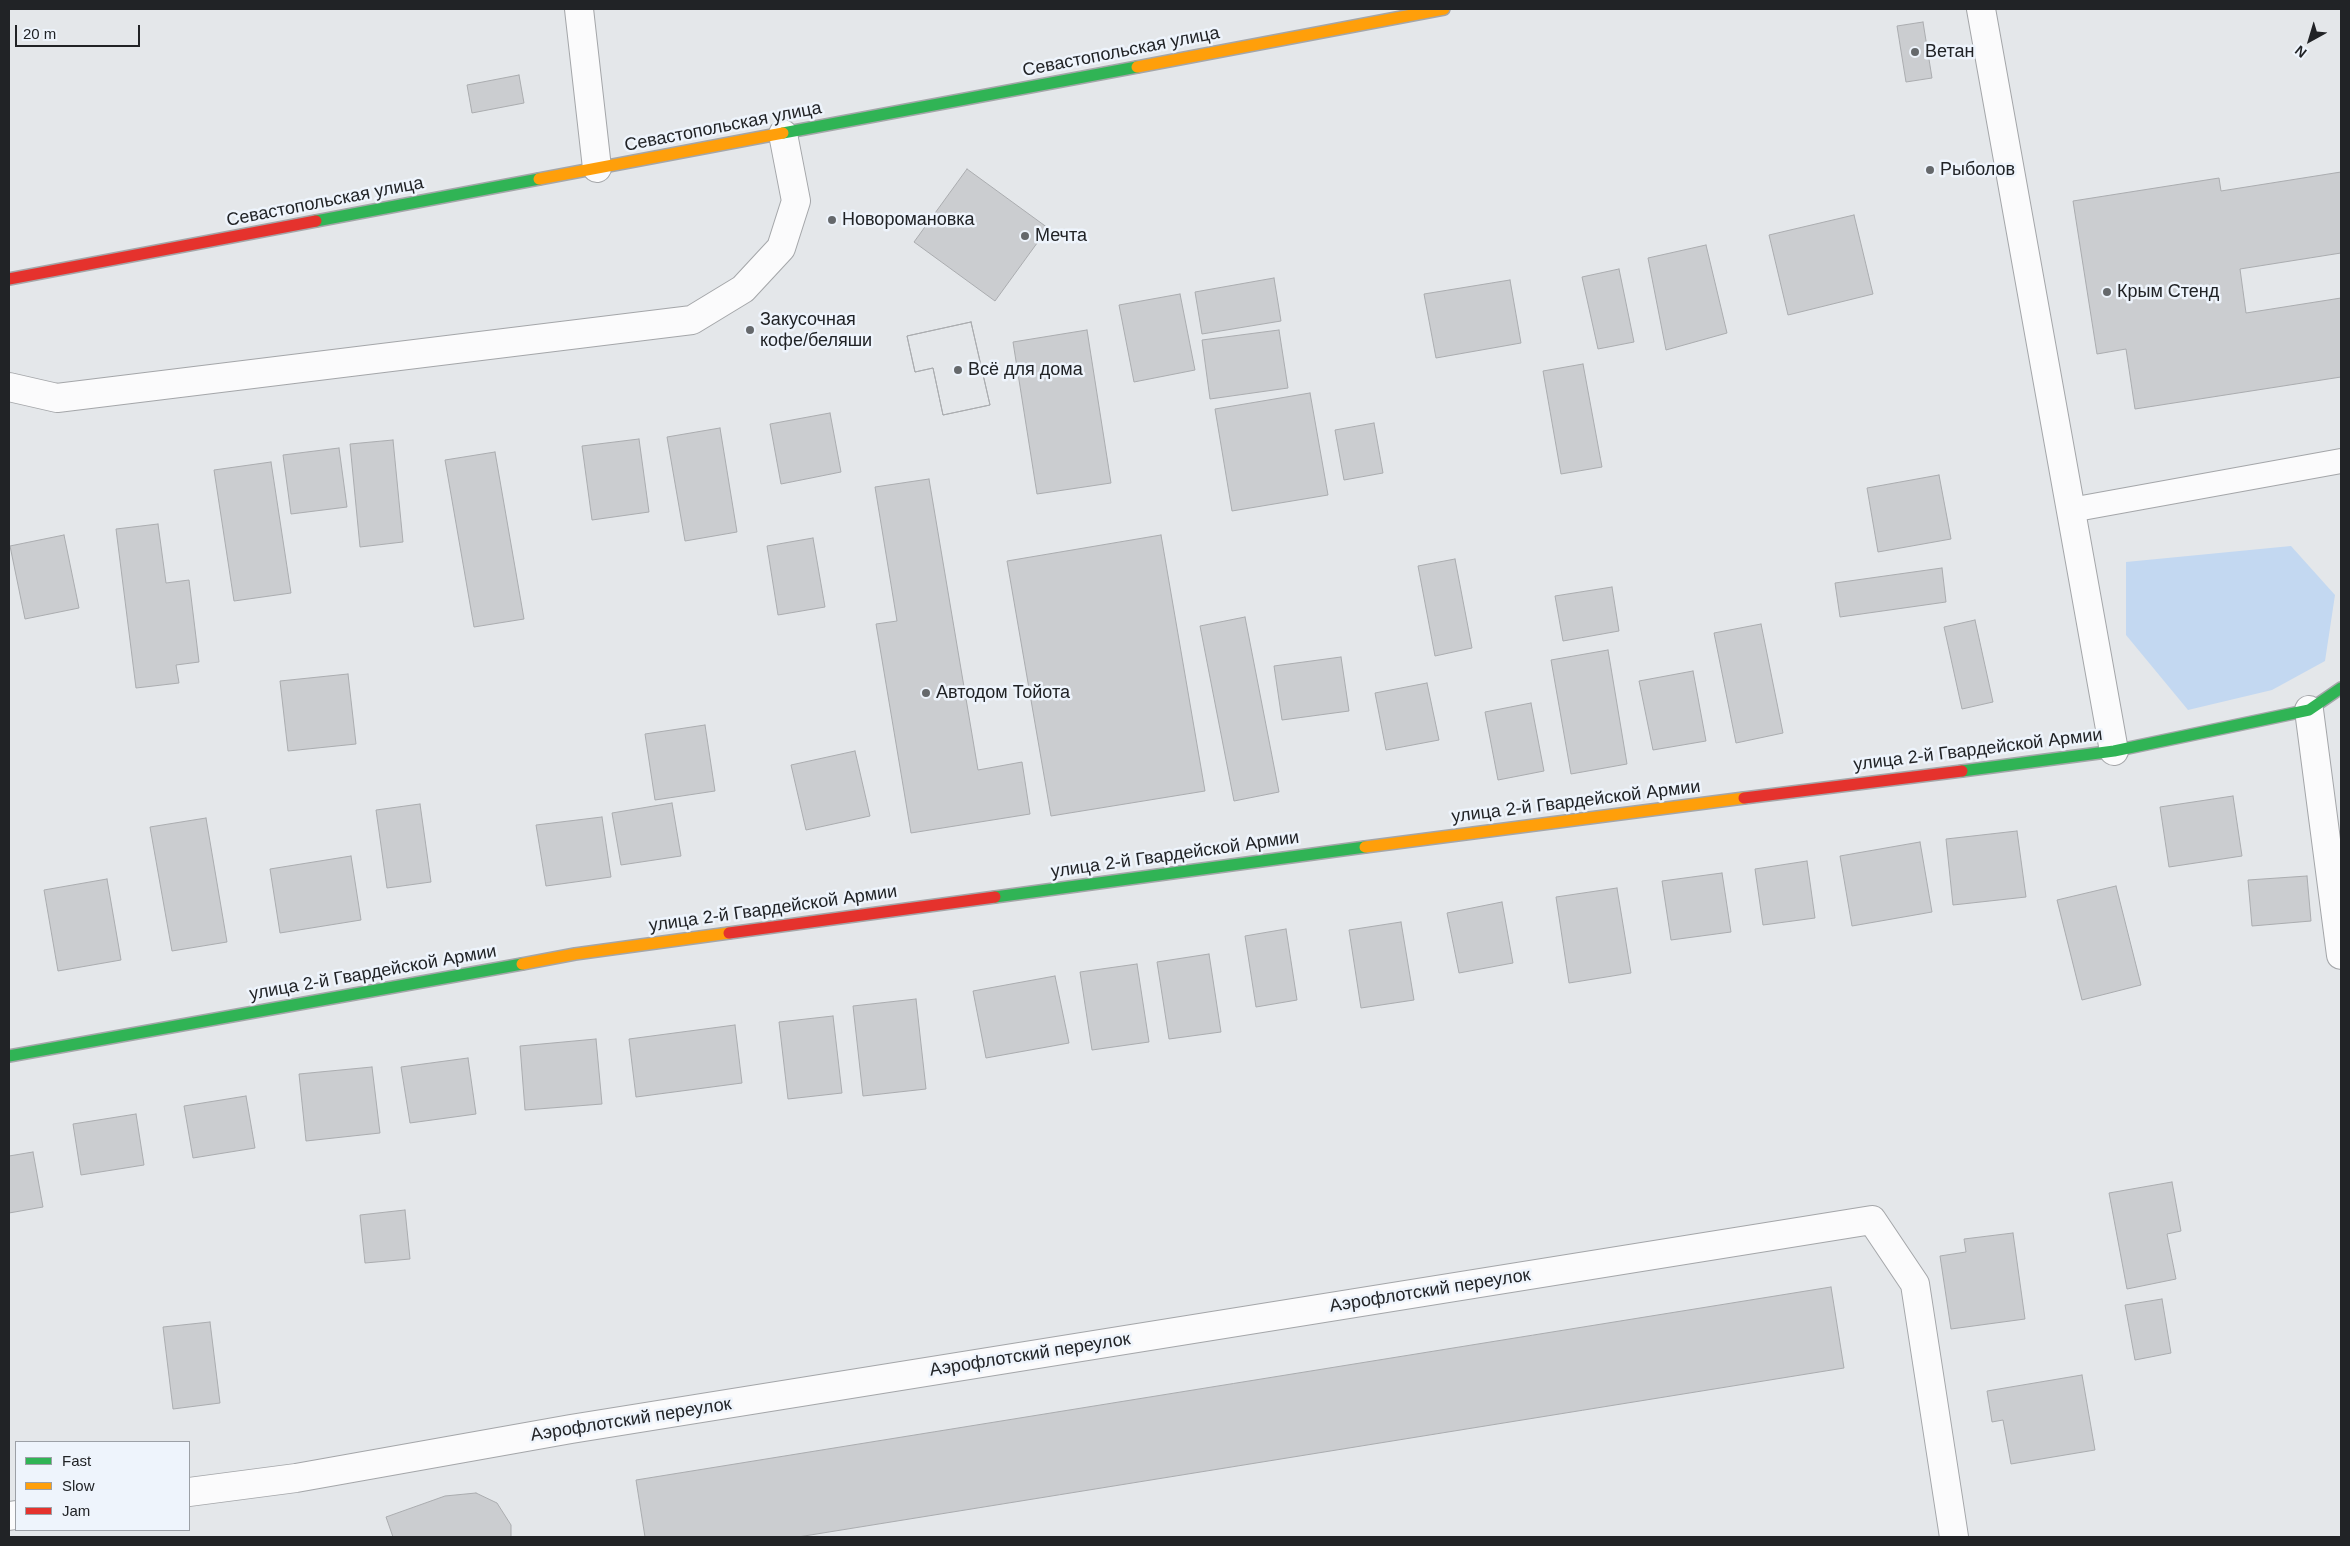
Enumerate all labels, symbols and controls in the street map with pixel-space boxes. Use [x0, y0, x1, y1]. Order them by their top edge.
scale bar [18, 15, 142, 47]
north arrow [2285, 15, 2335, 65]
street label: Севастопольская улица [1021, 22, 1221, 82]
text: 20 m [23, 25, 56, 42]
place label: Ветан [1925, 41, 1974, 63]
text: N [2292, 42, 2310, 61]
marker: Ветан [1909, 46, 1921, 58]
street label: Севастопольская улица [623, 97, 823, 157]
place label: Рыболов [1940, 159, 2015, 181]
marker: Рыболов [1924, 164, 1936, 176]
street label: Севастопольская улица [225, 172, 425, 232]
place label: Новоромановка [842, 209, 975, 231]
marker: Новоромановка [826, 214, 838, 226]
place label: Мечта [1035, 225, 1087, 247]
marker: Мечта [1019, 230, 1031, 242]
place label: Крым Стенд [2117, 281, 2219, 303]
marker: Крым Стенд [2101, 286, 2113, 298]
place label: Закусочная кофе/беляши [760, 309, 872, 352]
marker: Закусочная кофе/беляши [744, 324, 756, 336]
place label: Всё для дома [968, 359, 1083, 381]
marker: Всё для дома [952, 364, 964, 376]
place label: Автодом Тойота [936, 682, 1070, 704]
marker: Автодом Тойота [920, 687, 932, 699]
street label: улица 2-й Гвардейской Армии [1852, 724, 2104, 776]
street label: улица 2-й Гвардейской Армии [1450, 776, 1702, 828]
street label: улица 2-й Гвардейской Армии [1049, 827, 1301, 883]
street label: улица 2-й Гвардейской Армии [647, 881, 899, 937]
street label: улица 2-й Гвардейской Армии [248, 941, 498, 1005]
street label: Аэрофлотский переулок [1328, 1264, 1532, 1318]
street label: Аэрофлотский переулок [928, 1328, 1132, 1382]
street label: Аэрофлотский переулок [529, 1393, 733, 1447]
legend [15, 1441, 190, 1531]
text: Fast [62, 1452, 91, 1469]
text: Slow [62, 1477, 95, 1494]
text: Jam [62, 1502, 90, 1519]

